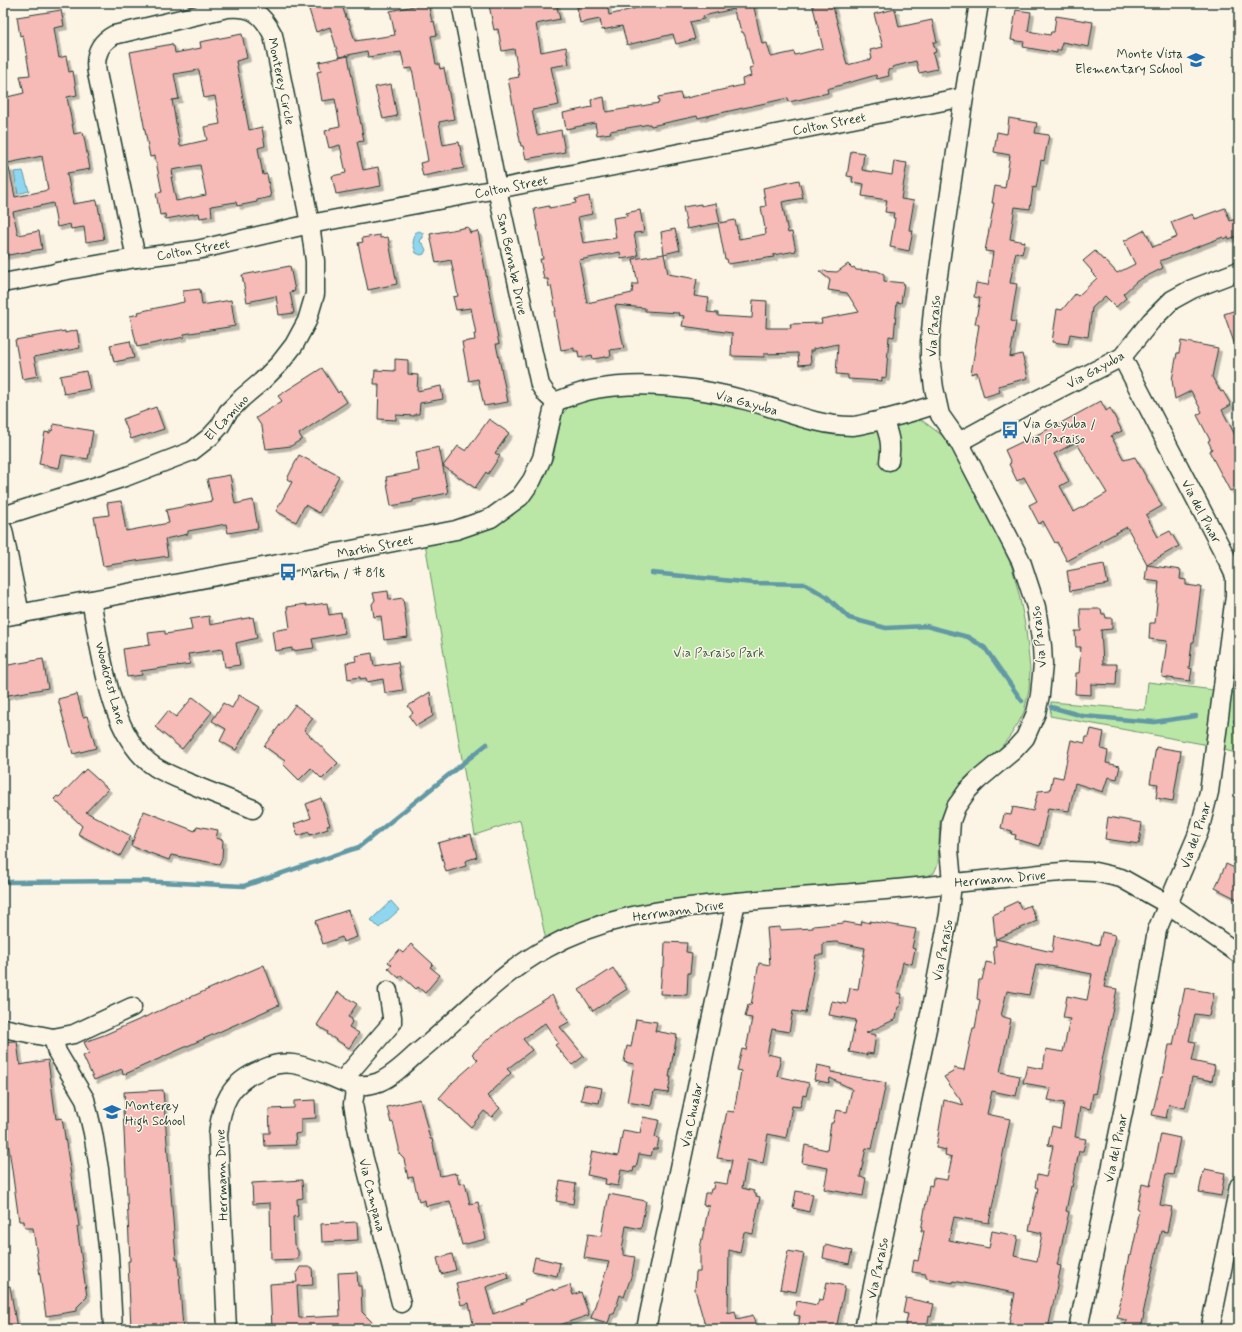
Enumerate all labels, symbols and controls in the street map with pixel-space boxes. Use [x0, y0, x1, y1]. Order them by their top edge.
street label: Monterey Circle [263, 36, 298, 127]
place label: Monte Vista Elementary School [1075, 46, 1183, 78]
school or university icon: Monte Vista Elementary School [1186, 50, 1206, 70]
street label: Colton Street [791, 109, 867, 140]
street label: Colton Street [473, 172, 549, 203]
street label: San Bernabe Drive [492, 212, 531, 317]
street label: Colton Street [155, 236, 231, 265]
street label: Via Paraiso [924, 295, 945, 358]
street label: Via Gayuba [1064, 347, 1128, 393]
street label: Via Gayuba [714, 387, 780, 420]
street label: El Camino [201, 391, 253, 445]
place label: Via Gayuba / Via Paraiso [1023, 416, 1096, 448]
bus stop icon: Via Gayuba / Via Paraiso [1000, 420, 1020, 440]
street label: Via del Pinar [1177, 477, 1225, 547]
street label: Martin Street [336, 532, 415, 563]
bus stop icon: Martin / # 818 [278, 562, 298, 582]
place label: Martin / # 818 [301, 565, 385, 582]
street label: Via Paraiso [1028, 605, 1051, 669]
street label: Woodcrest Lane [90, 640, 129, 727]
park label: Via Paraiso Park [673, 645, 765, 662]
street label: Via del Pinar [1177, 799, 1216, 871]
street label: Herrmann Drive [954, 867, 1047, 892]
street label: Herrmann Drive [632, 897, 725, 926]
street label: Via Paraiso [929, 918, 958, 982]
street label: Via Chualar [677, 1081, 708, 1149]
place label: Monterey High School [125, 1098, 186, 1132]
school or university icon: Monterey High School [102, 1102, 122, 1122]
street label: Via del Pinar [1101, 1112, 1132, 1184]
street label: Herrmann Drive [212, 1129, 233, 1221]
street label: Via Campana [354, 1157, 389, 1234]
street label: Via Paraiso [864, 1236, 893, 1300]

